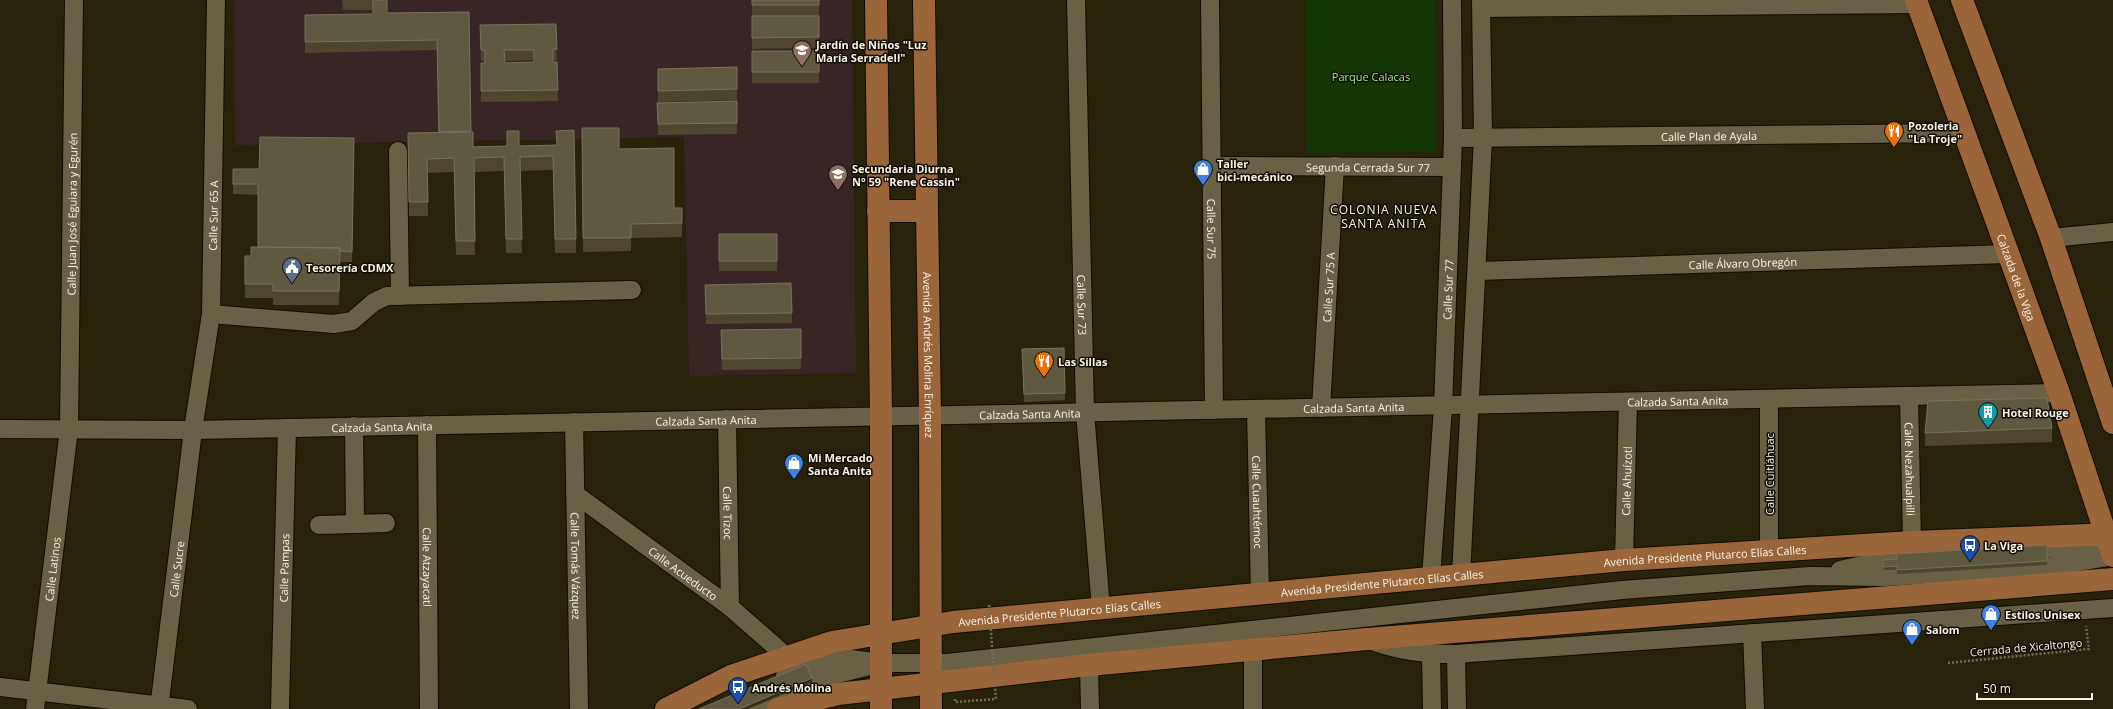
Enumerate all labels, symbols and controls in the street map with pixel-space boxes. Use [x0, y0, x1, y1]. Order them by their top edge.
place label: Jardín de Niños "Luz María Serradell" [815, 37, 927, 65]
school or university icon: Jardín de Niños "Luz María Serradell" [791, 39, 813, 67]
park label: Parque Calacas [1332, 69, 1410, 84]
place label: Pozoleria "La Troje" [1908, 118, 1962, 146]
restaurant icon: Pozoleria "La Troje" [1883, 120, 1905, 148]
street label: Calle Plan de Ayala [1661, 128, 1757, 143]
street label: Calle Juan José Eguiara y Egurén [63, 133, 80, 296]
place label: Taller bici-mecánico [1217, 156, 1293, 184]
shop icon: Taller bici-mecánico [1192, 158, 1214, 186]
street label: Segunda Cerrada Sur 77 [1306, 159, 1430, 174]
place label: Secundaria Diurna N° 59 "Rene Cassin" [852, 161, 960, 189]
school or university icon: Secundaria Diurna N° 59 "Rene Cassin" [827, 163, 849, 191]
street label: Calle Sur 65 A [205, 180, 221, 251]
street label: Calle Sur 75 [1204, 199, 1220, 259]
district label: COLONIA NUEVA SANTA ANITA [1330, 201, 1438, 232]
street label: Calzada de la Viga [1994, 232, 2040, 323]
street label: Calle Sur 75 A [1318, 252, 1338, 323]
street label: Calle Álvaro Obregón [1688, 253, 1797, 272]
public building icon: Tesorería CDMX [281, 256, 303, 284]
street label: Calle Sur 77 [1439, 259, 1456, 320]
place label: Tesorería CDMX [306, 260, 394, 275]
street label: Avenida Andrés Molina Enríquez [920, 272, 938, 438]
street label: Calle Sur 73 [1075, 275, 1091, 335]
restaurant icon: Las Sillas [1033, 350, 1055, 378]
place label: Las Sillas [1058, 354, 1108, 369]
street label: Calzada Santa Anita [1627, 392, 1728, 409]
street label: Calzada Santa Anita [1303, 398, 1405, 415]
building icon: Hotel Rouge [1977, 401, 1999, 429]
street label: Calzada Santa Anita [979, 405, 1081, 422]
place label: Hotel Rouge [2002, 405, 2069, 420]
street label: Calzada Santa Anita [655, 411, 757, 428]
street label: Calzada Santa Anita [331, 418, 433, 435]
street label: Calle Nezahualpilli [1902, 422, 1919, 516]
street label: Calle Cuitláhuac [1762, 433, 1777, 515]
street label: Calle Ahuízotl [1618, 446, 1634, 516]
place label: Mi Mercado Santa Anita [808, 450, 873, 478]
shop icon: Mi Mercado Santa Anita [783, 452, 805, 480]
street label: Calle Cuauhtémoc [1250, 455, 1267, 549]
street label: Calle Tizoc [721, 486, 736, 540]
street label: Calle Tomás Vázquez [568, 512, 585, 620]
street label: Calle Atzayacatl [420, 527, 436, 607]
street label: Calle Pampas [275, 534, 292, 603]
bus stop icon: La Viga [1959, 534, 1981, 562]
street label: Calle Latinos [41, 536, 63, 602]
place label: La Viga [1984, 538, 2023, 553]
street label: Calle Sucre [165, 540, 187, 598]
street label: Avenida Presidente Plutarco Elías Calles [1603, 541, 1807, 569]
street label: Calle Acueducto [646, 543, 721, 603]
street label: Avenida Presidente Plutarco Elías Calles [1280, 566, 1484, 599]
street label: Avenida Presidente Plutarco Elías Calles [958, 595, 1161, 629]
shop icon: Estilos Unisex [1980, 603, 2002, 631]
place label: Estilos Unisex [2005, 607, 2081, 622]
shop icon: Salom [1901, 618, 1923, 646]
place label: Salom [1926, 622, 1960, 637]
street label: Cerrada de Xicaltongo [1969, 635, 2083, 659]
scale bar [1977, 675, 2092, 701]
bus stop icon: Andrés Molina [727, 676, 749, 704]
place label: Andrés Molina [752, 680, 831, 695]
text: 50 m [1983, 680, 2011, 697]

